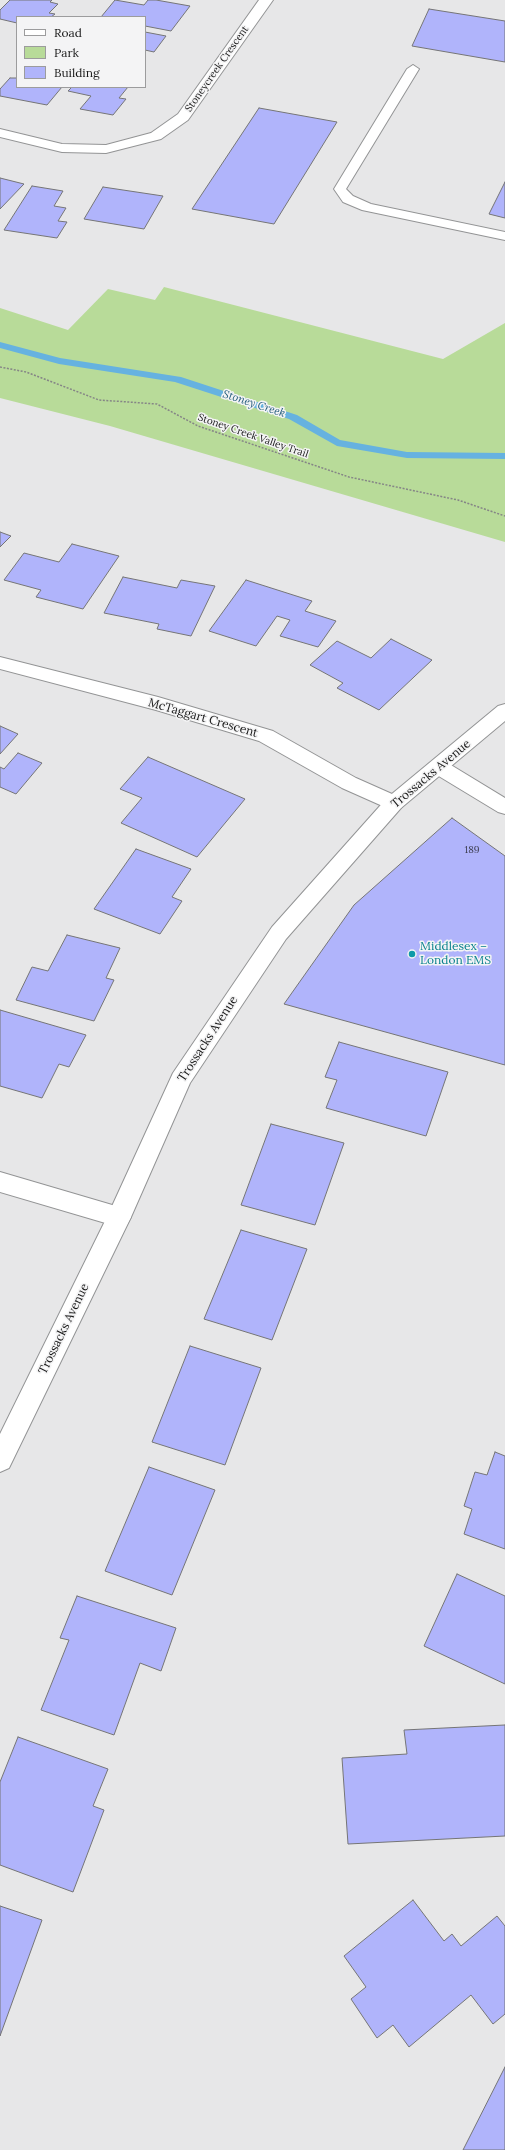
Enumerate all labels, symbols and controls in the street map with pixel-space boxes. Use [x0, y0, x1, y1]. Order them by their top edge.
legend [16, 16, 146, 88]
street label: Stoneycreek Crescent [183, 24, 251, 114]
text: Road [54, 25, 82, 40]
text: Park [54, 45, 79, 60]
text: Building [54, 65, 100, 80]
water label: Stoney Creek [221, 388, 287, 420]
street label: Stoney Creek Valley Trail [196, 411, 310, 461]
street label: McTaggart Crescent [147, 695, 259, 741]
street label: Trossacks Avenue [388, 737, 474, 811]
house number: 189 [465, 844, 479, 856]
place label: Middlesex – London EMS [420, 940, 491, 968]
marker: Middlesex – London EMS [407, 949, 417, 959]
street label: Trossacks Avenue [175, 993, 241, 1085]
street label: Trossacks Avenue [36, 1281, 92, 1377]

